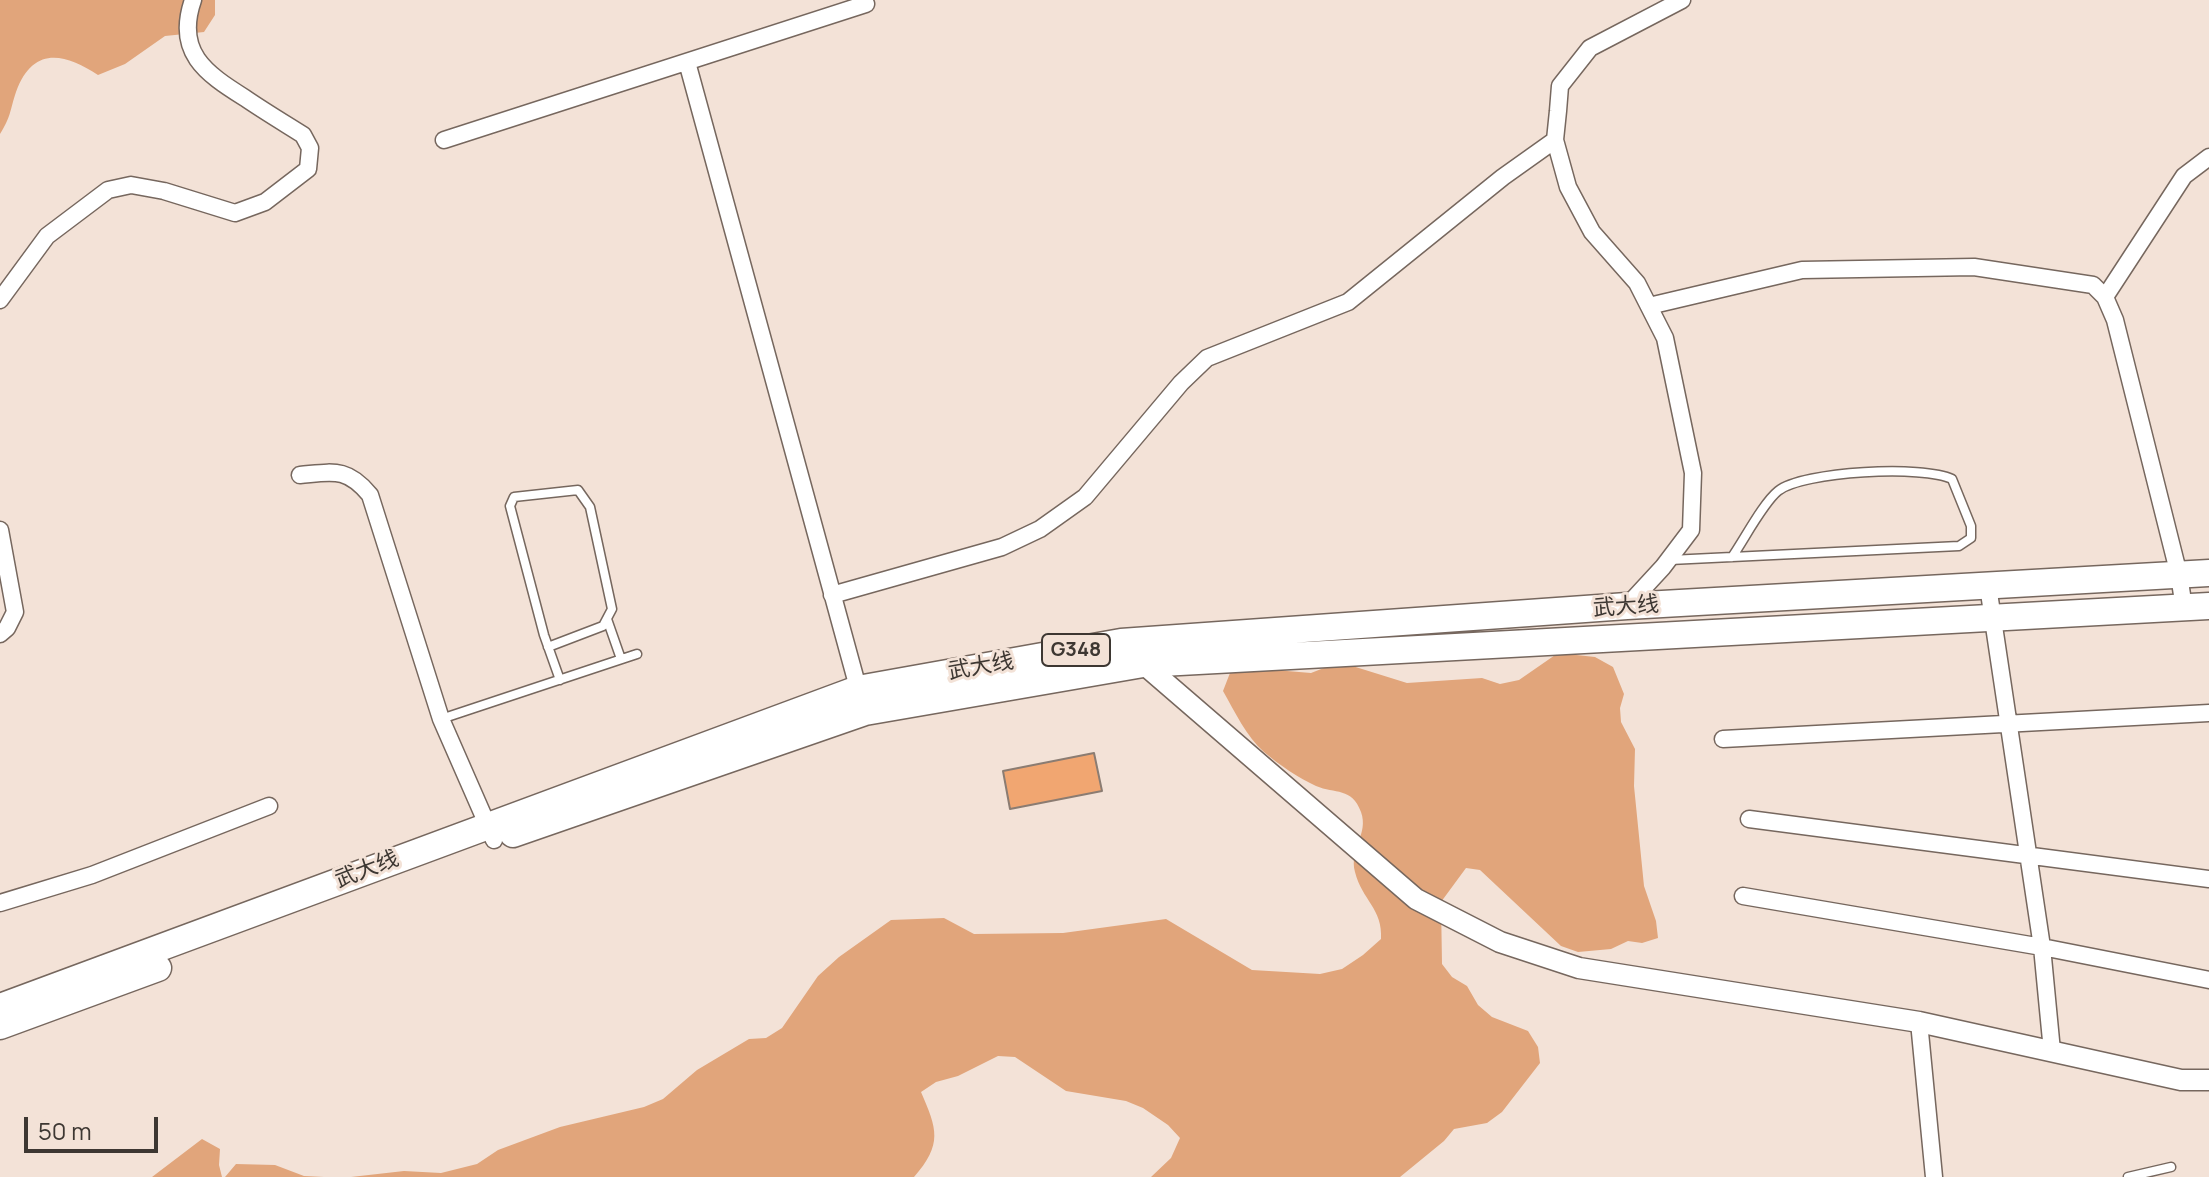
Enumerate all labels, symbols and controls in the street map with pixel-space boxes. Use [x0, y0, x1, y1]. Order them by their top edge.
street label: 武大线 [1592, 592, 1660, 622]
road number: G348 [1042, 634, 1110, 666]
street label: 武大线 [946, 648, 1016, 686]
street label: 武大线 [331, 846, 403, 894]
scale bar [28, 1101, 162, 1151]
text: 50 m [38, 1114, 92, 1147]

